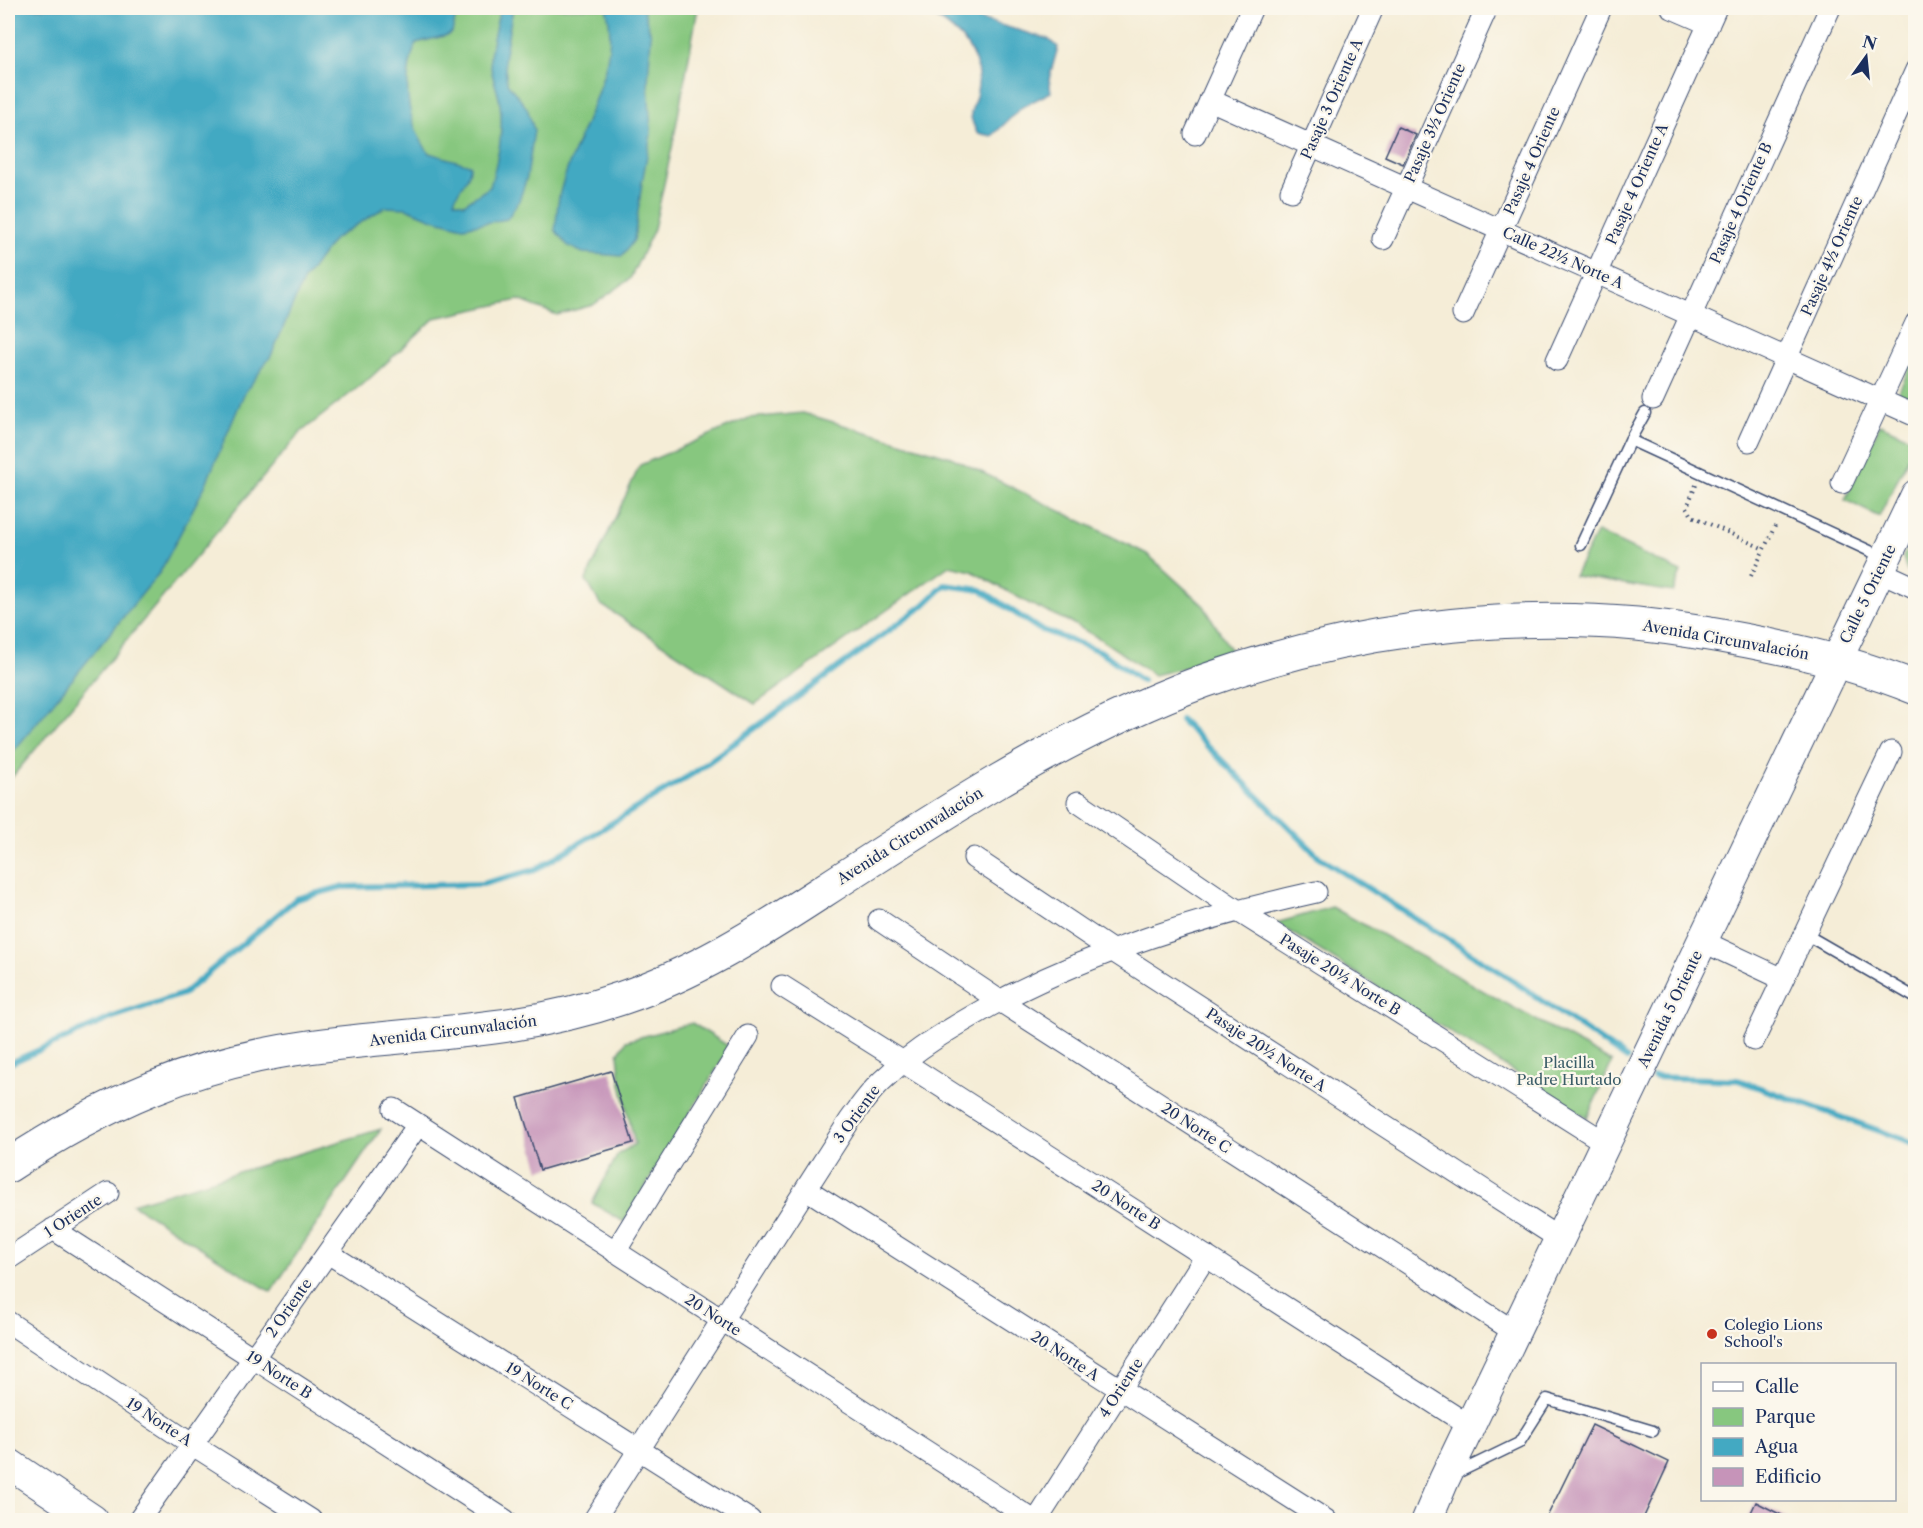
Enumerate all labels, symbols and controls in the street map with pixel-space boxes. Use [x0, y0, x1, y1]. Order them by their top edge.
north arrow [1836, 27, 1896, 87]
text: N [1861, 31, 1879, 54]
street label: Pasaje 3 Oriente A [1296, 35, 1367, 162]
street label: Pasaje 3½ Oriente [1400, 60, 1469, 185]
street label: Pasaje 4 Oriente [1499, 104, 1564, 218]
street label: Pasaje 4 Oriente A [1601, 119, 1672, 247]
street label: Pasaje 4 Oriente B [1705, 139, 1776, 266]
street label: Pasaje 4½ Oriente [1797, 193, 1866, 319]
street label: Calle 22½ Norte A [1500, 222, 1628, 293]
street label: Calle 5 Oriente [1835, 541, 1900, 646]
street label: Avenida Circunvalación [1640, 615, 1811, 664]
street label: Avenida Circunvalación [832, 783, 987, 889]
street label: Pasaje 20½ Norte B [1276, 930, 1404, 1020]
street label: Avenida 5 Oriente [1632, 947, 1706, 1071]
street label: Pasaje 20½ Norte A [1203, 1004, 1331, 1096]
street label: Avenida Circunvalación [367, 1011, 538, 1050]
park label: Placilla Padre Hurtado [1517, 1053, 1621, 1089]
street label: 3 Oriente [829, 1081, 884, 1146]
street label: 20 Norte C [1158, 1098, 1235, 1157]
street label: 20 Norte B [1088, 1175, 1164, 1234]
street label: 1 Oriente [40, 1190, 105, 1241]
street label: 2 Oriente [261, 1275, 316, 1341]
street label: 20 Norte [682, 1289, 745, 1340]
place label: Colegio Lions School's [1724, 1315, 1823, 1351]
street label: 20 Norte A [1027, 1326, 1104, 1385]
marker: Colegio Lions School's [1705, 1327, 1719, 1341]
street label: 19 Norte B [243, 1346, 316, 1403]
street label: 4 Oriente [1094, 1354, 1147, 1421]
street label: 19 Norte C [502, 1357, 576, 1414]
legend [1701, 1363, 1896, 1501]
text: Calle [1755, 1376, 1799, 1398]
street label: 19 Norte A [123, 1393, 197, 1450]
text: Parque [1755, 1406, 1816, 1428]
text: Agua [1754, 1436, 1799, 1458]
text: Edificio [1755, 1466, 1821, 1488]

